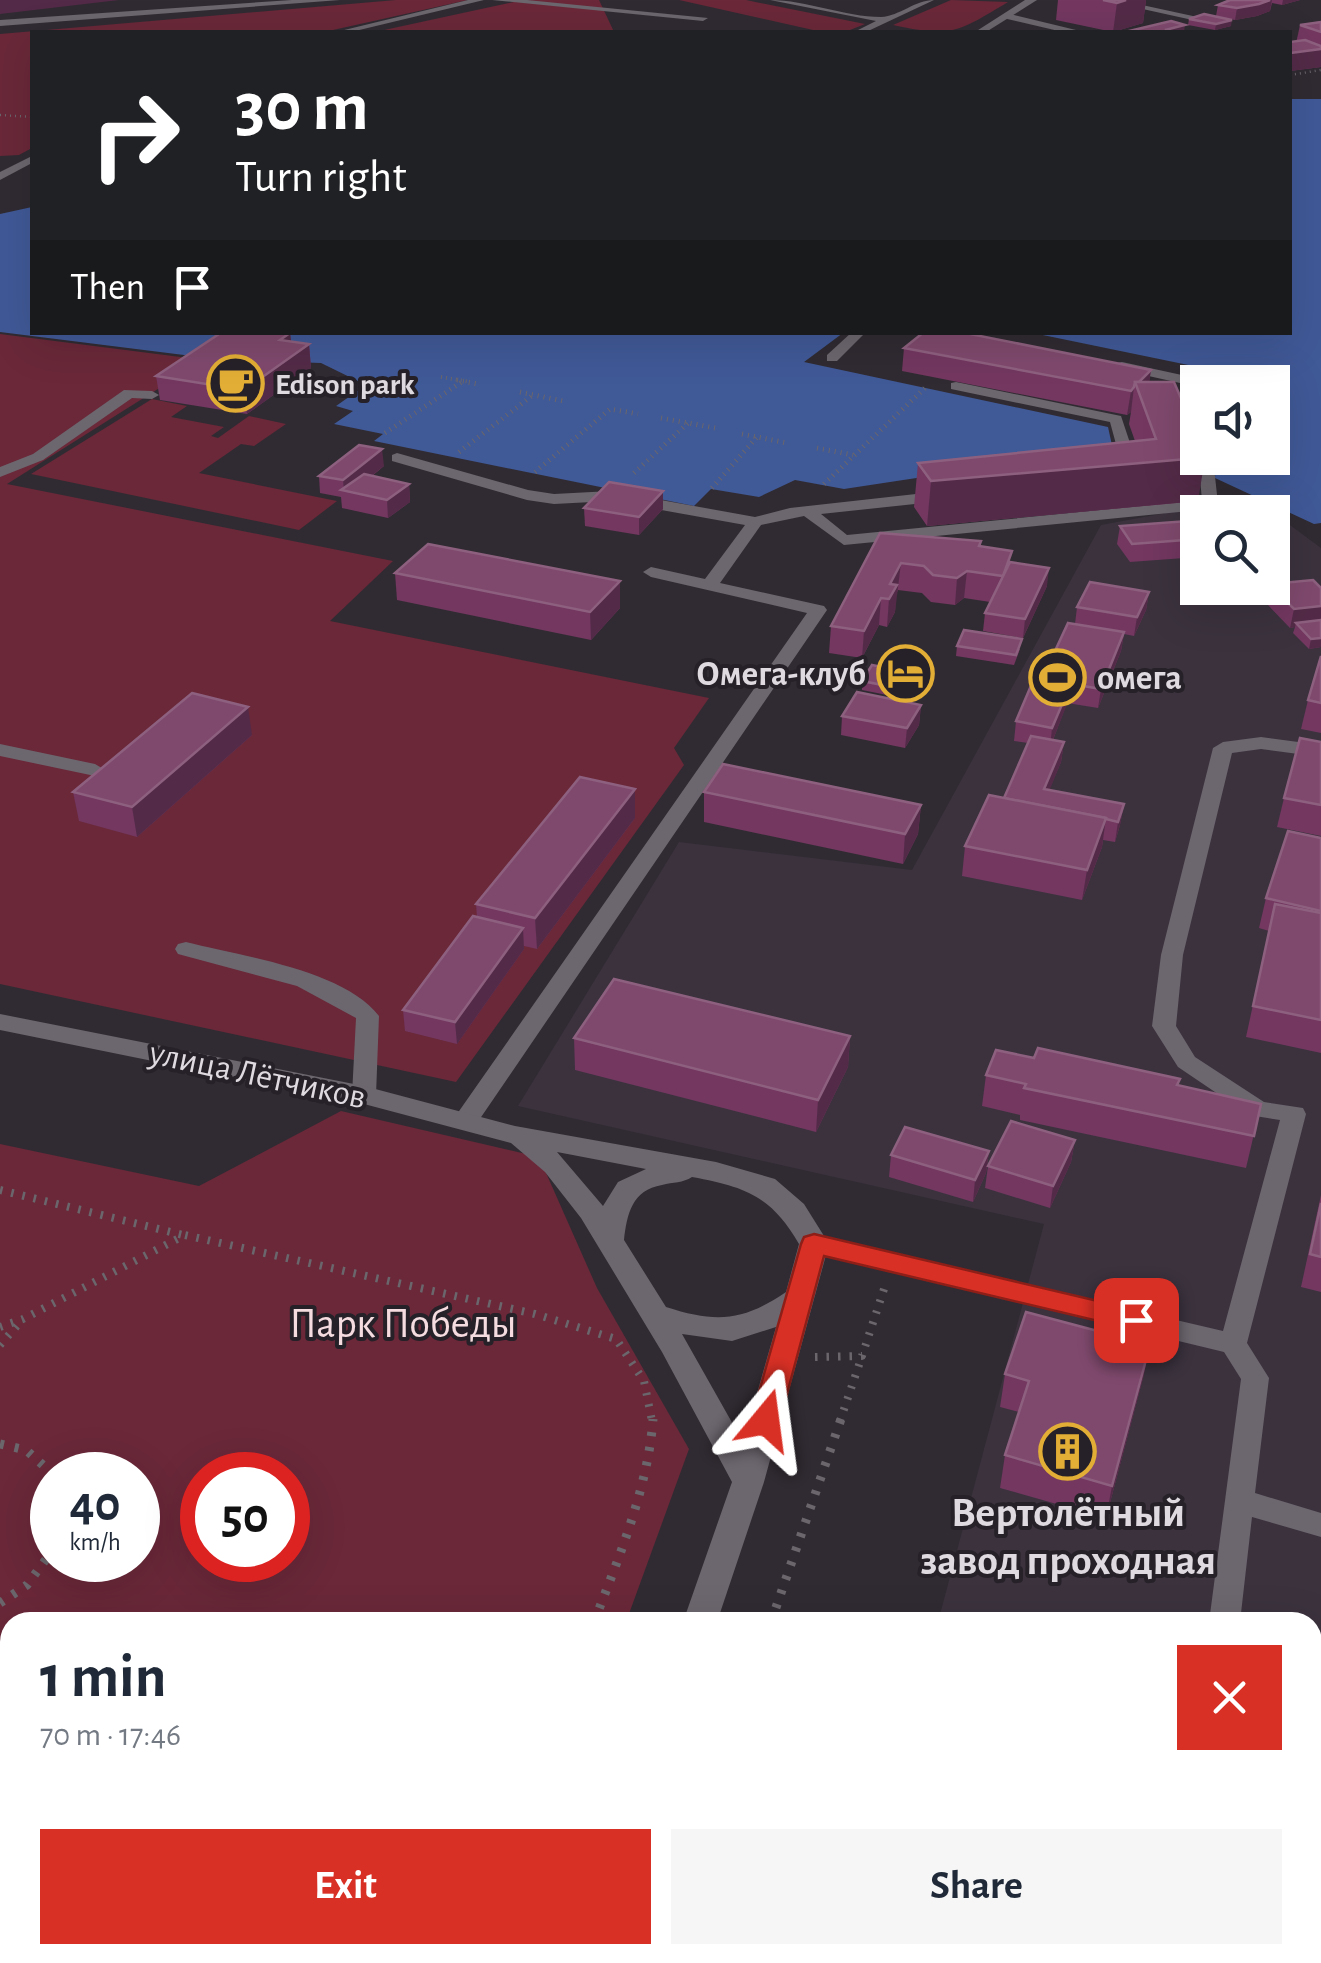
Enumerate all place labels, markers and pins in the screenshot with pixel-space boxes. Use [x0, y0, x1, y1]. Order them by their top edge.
cafe icon: Edison park [206, 354, 266, 414]
place label: Edison park [275, 370, 415, 400]
hotel icon: Омега-клуб [875, 643, 935, 703]
sports icon: омега [1028, 647, 1088, 707]
place label: Омега-клуб [696, 657, 866, 692]
place label: омега [1097, 661, 1182, 696]
pin [1094, 1278, 1179, 1363]
building icon: Вертолётный завод проходная [1038, 1421, 1098, 1481]
place label: Вертолётный завод проходная [920, 1492, 1216, 1582]

